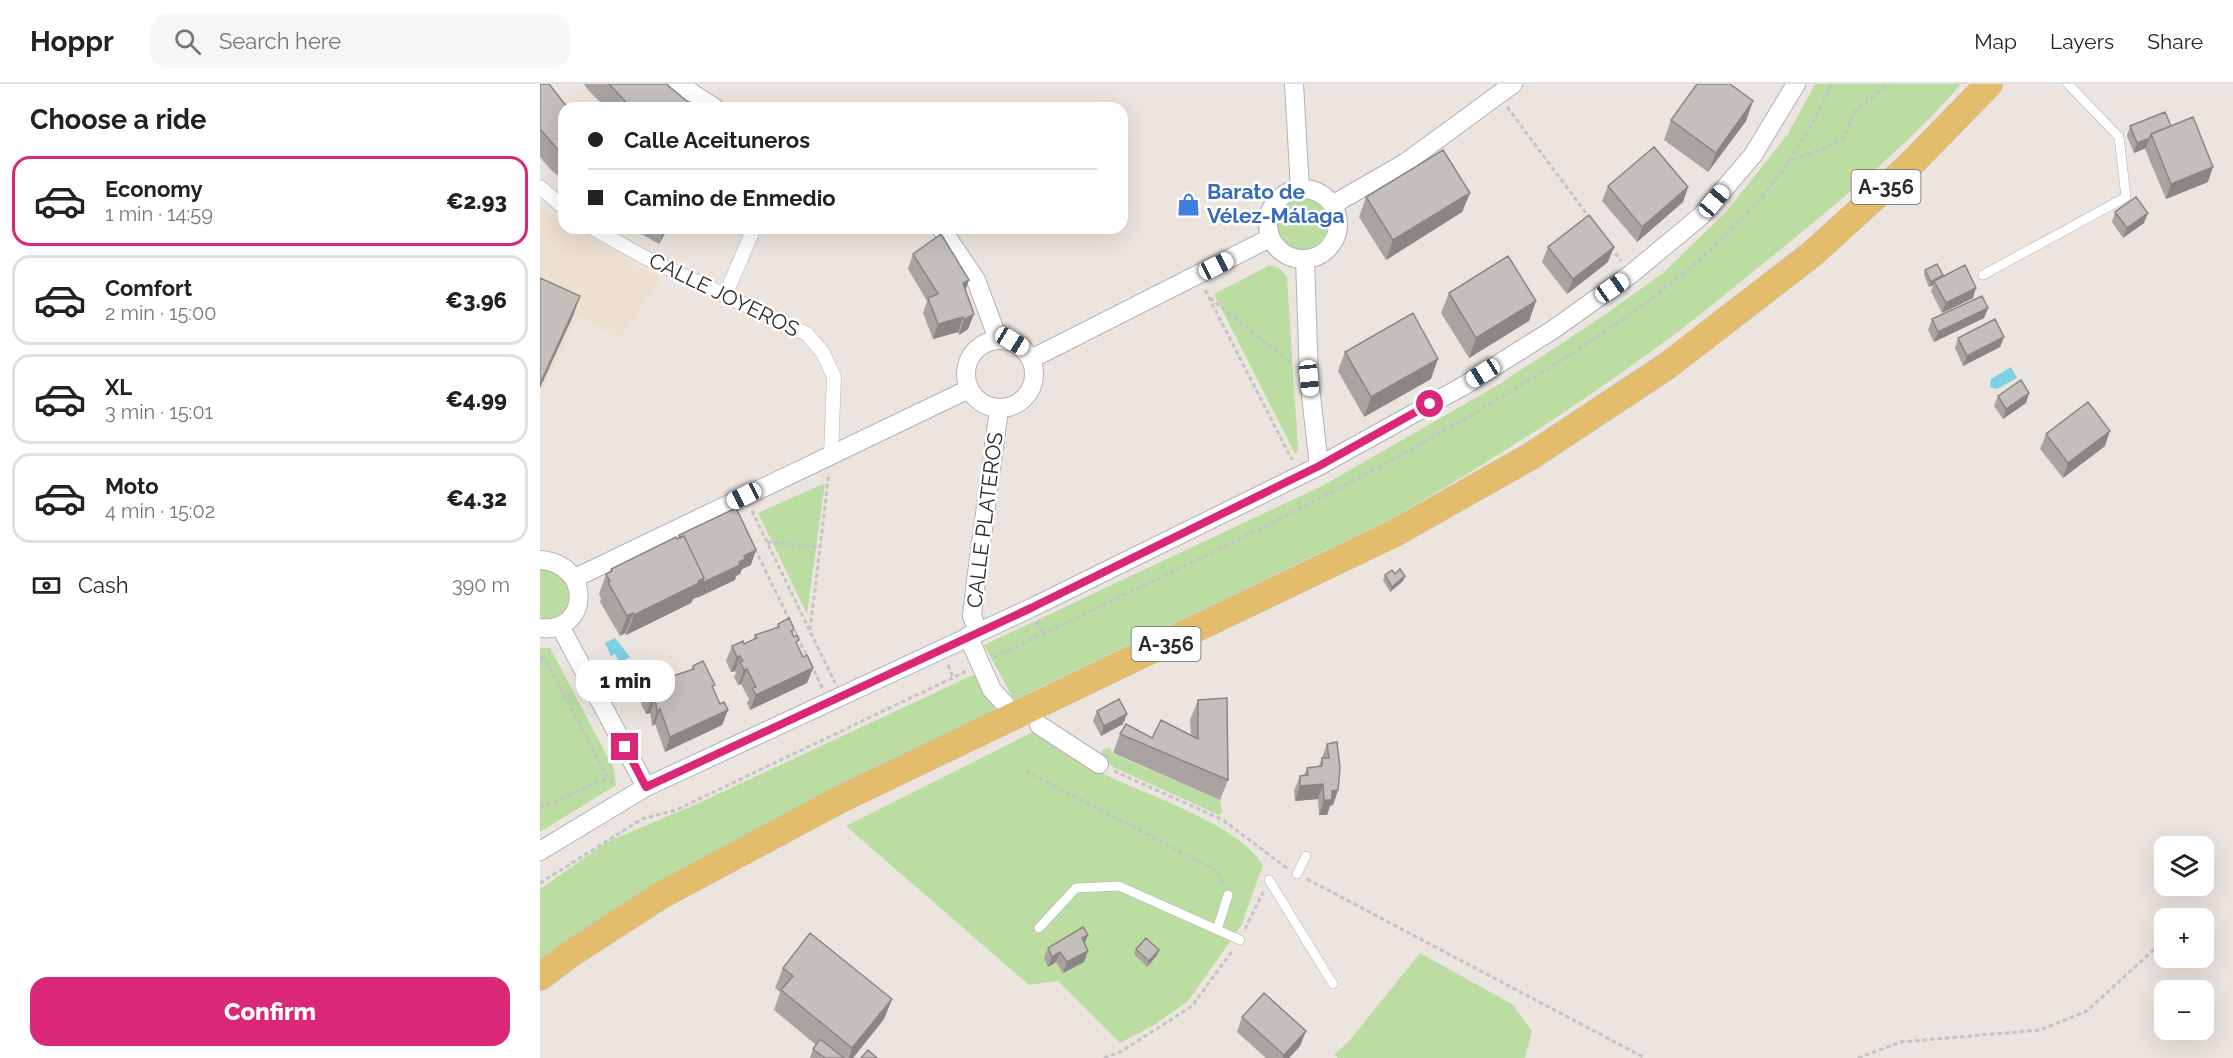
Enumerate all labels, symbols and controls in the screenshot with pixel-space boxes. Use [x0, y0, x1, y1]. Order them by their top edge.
search box [150, 14, 570, 68]
text: Hoppr [30, 25, 114, 58]
icon: search [171, 25, 204, 58]
text: Search here [219, 28, 341, 54]
text: Map [1974, 29, 2017, 54]
text: Layers [2050, 29, 2114, 54]
text: Share [2147, 29, 2203, 54]
text: Choose a ride [30, 104, 206, 135]
text: Calle Aceituneros [624, 127, 810, 153]
road number: A-356 [1852, 170, 1920, 204]
icon: car [33, 174, 87, 228]
text: Economy [105, 176, 203, 202]
place label: Barato de Vélez-Málaga [1207, 179, 1345, 228]
car [1696, 181, 1732, 221]
text: Camino de Enmedio [624, 185, 836, 211]
text: €2.93 [446, 188, 507, 214]
shop icon: Barato de Vélez-Málaga [1176, 191, 1202, 217]
text: 1 min · 14:59 [105, 202, 213, 226]
street label: CALLE JOYEROS [645, 247, 804, 342]
car [1196, 250, 1236, 282]
car [1592, 270, 1632, 306]
icon: car [33, 273, 87, 327]
text: Comfort [105, 275, 192, 301]
text: €3.96 [445, 287, 507, 313]
text: 2 min · 15:00 [105, 301, 217, 325]
car [992, 324, 1032, 358]
car [1463, 356, 1503, 390]
car [1298, 359, 1320, 397]
icon: car [33, 372, 87, 426]
text: XL [105, 374, 132, 400]
text: €4.99 [446, 386, 507, 412]
route start [1416, 390, 1443, 417]
text: 3 min · 15:01 [105, 400, 213, 424]
street label: CALLE PLATEROS [961, 430, 1008, 609]
icon: car [33, 471, 87, 525]
text: Moto [105, 473, 159, 499]
car [724, 480, 764, 512]
text: €4.32 [446, 485, 507, 511]
text: 4 min · 15:02 [105, 499, 215, 523]
icon: cash [30, 569, 63, 602]
text: Cash [78, 572, 129, 598]
text: 390 m [452, 573, 510, 597]
road number: A-356 [1132, 627, 1200, 661]
callout: 1 min [576, 660, 674, 702]
text: 1 min [600, 669, 651, 693]
route end [611, 733, 638, 760]
map controls [2154, 836, 2214, 1040]
button: layers [2154, 836, 2214, 896]
button: + [2154, 908, 2214, 968]
button: Confirm [30, 977, 510, 1046]
button: − [2154, 980, 2214, 1040]

